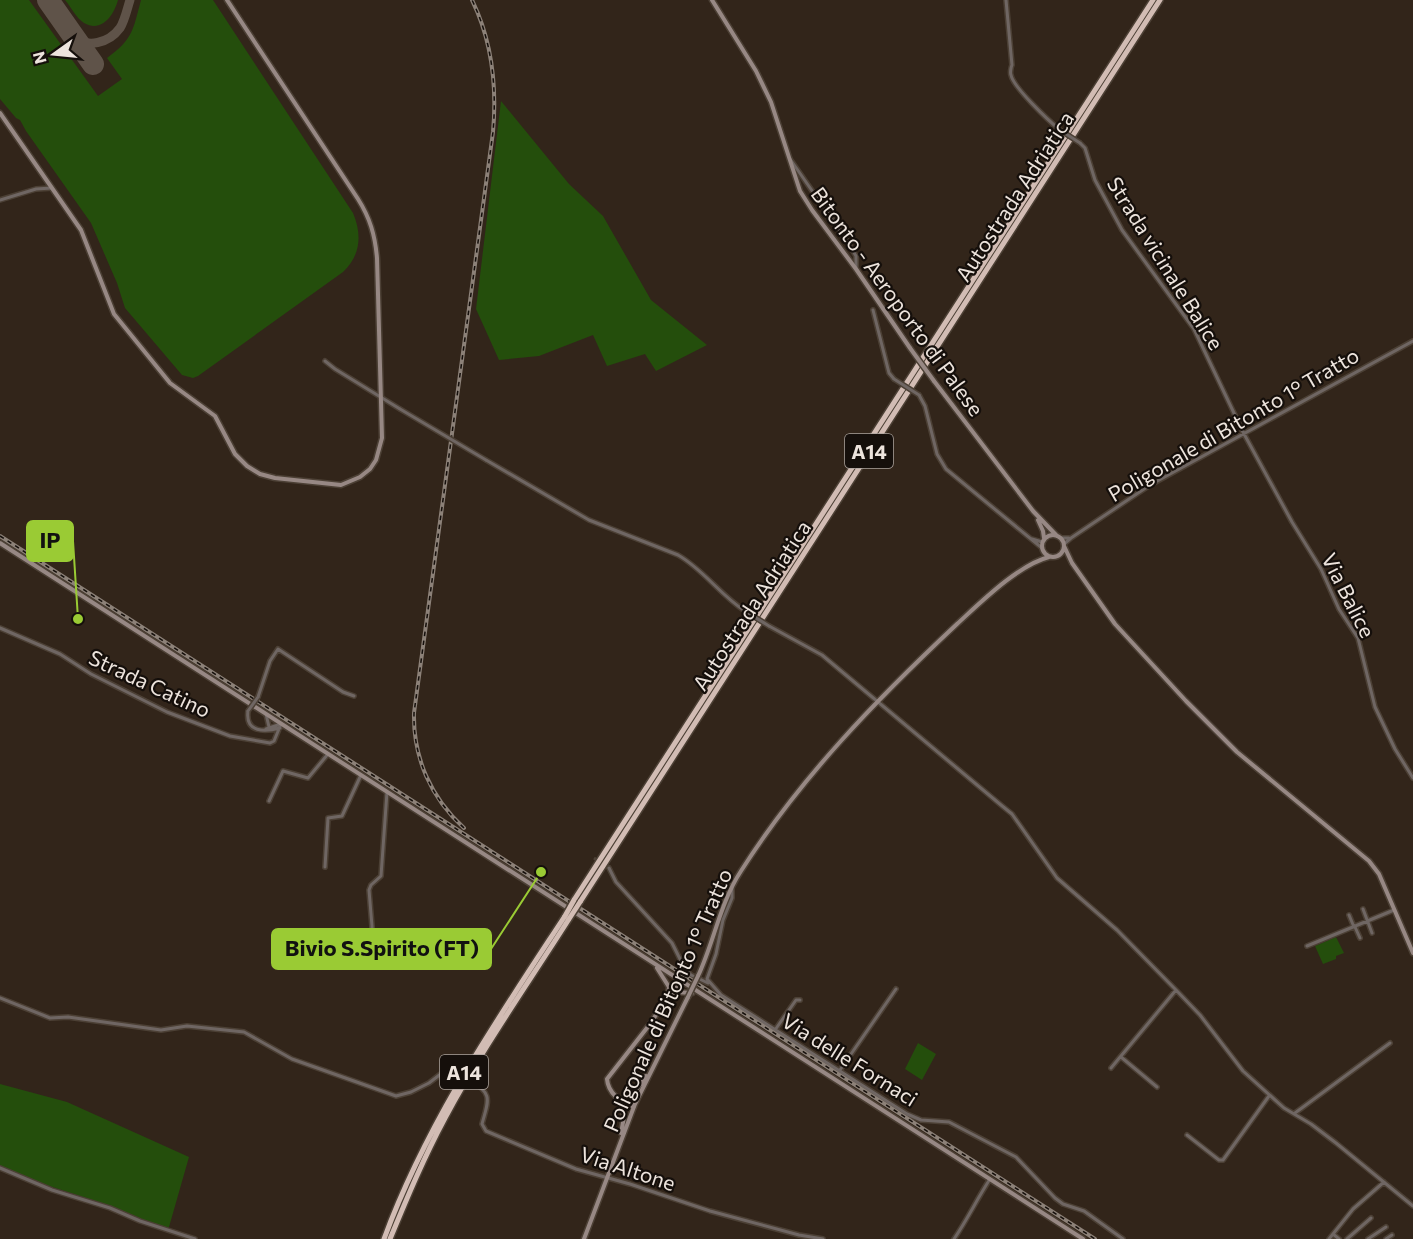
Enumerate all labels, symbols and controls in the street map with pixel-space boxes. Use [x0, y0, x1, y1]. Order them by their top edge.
north arrow [24, 24, 84, 84]
text: N [28, 50, 50, 66]
street label: Autostrada Adriatica [950, 106, 1078, 286]
street label: Strada vicinale Balice [1103, 172, 1229, 354]
street label: Bitonto - Aeroporto di Palese [807, 182, 989, 420]
street label: Poligonale di Bitonto 1° Tratto [1103, 342, 1363, 506]
road number: A14 [845, 434, 893, 468]
street label: Autostrada Adriatica [687, 515, 815, 695]
callout: IP [27, 521, 73, 561]
text: IP [39, 526, 61, 553]
street label: Via Balice [1317, 549, 1381, 641]
street label: Strada Catino [85, 644, 215, 722]
street label: Poligonale di Bitonto 1° Tratto [598, 865, 736, 1135]
callout: Bivio S.Spirito (FT) [272, 929, 491, 969]
text: Bivio S.Spirito (FT) [285, 934, 479, 961]
street label: Via delle Fornaci [778, 1007, 922, 1111]
road number: A14 [440, 1055, 488, 1089]
street label: Via Altone [577, 1141, 679, 1195]

